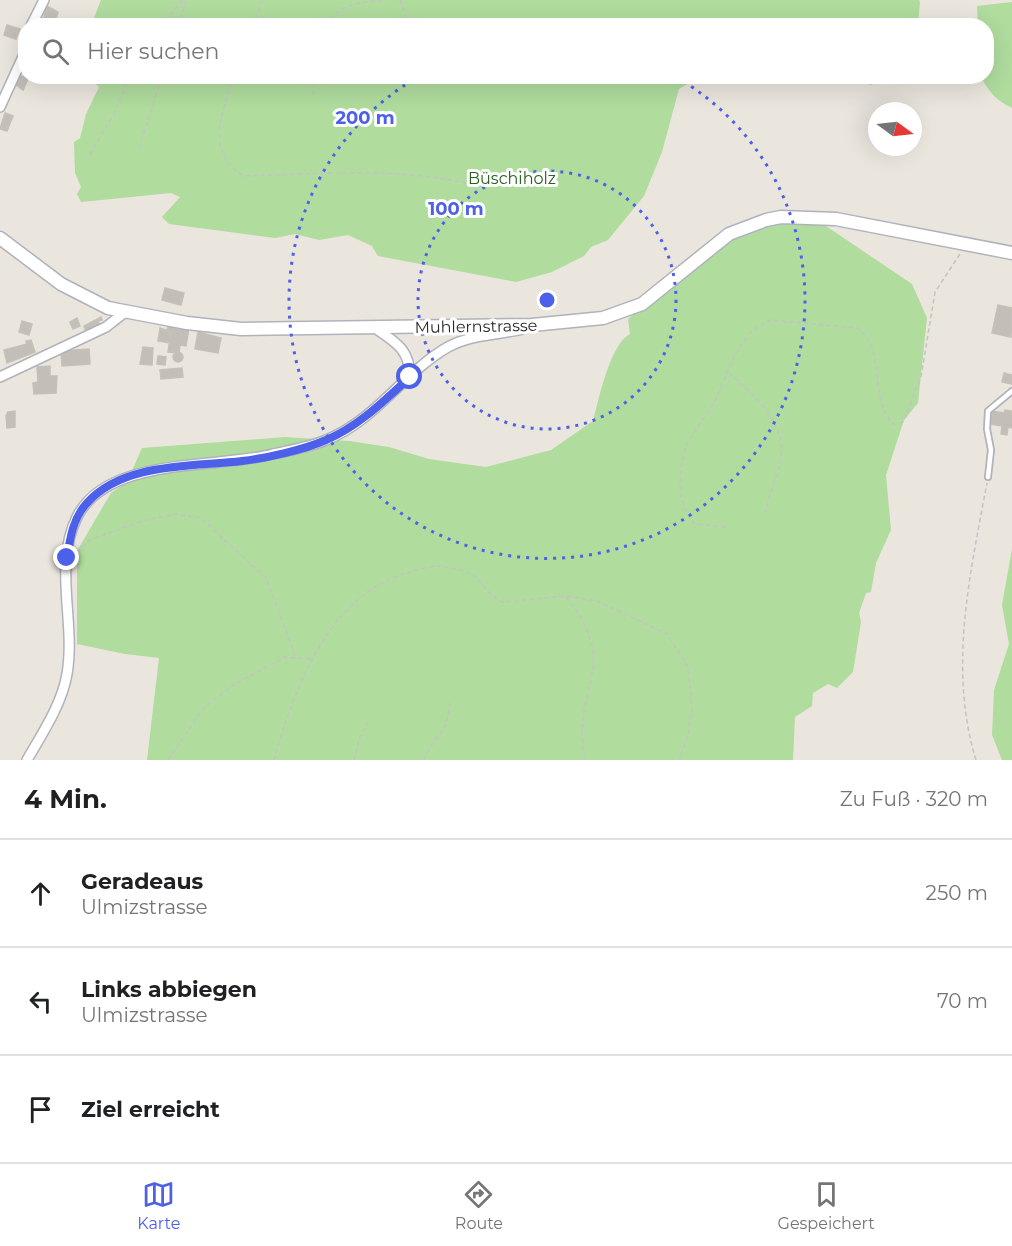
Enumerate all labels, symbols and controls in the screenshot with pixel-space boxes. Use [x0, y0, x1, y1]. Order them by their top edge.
search box [18, 18, 994, 84]
icon: search [39, 35, 72, 68]
text: Hier suchen [87, 38, 219, 65]
north arrow [868, 102, 922, 156]
text: 200 m [335, 107, 395, 129]
park label: Büschiholz [468, 169, 556, 188]
text: 100 m [428, 198, 484, 220]
centre of rings [537, 290, 557, 310]
street label: Muhlernstrasse [414, 316, 538, 337]
route start [396, 363, 422, 389]
route end [53, 544, 79, 570]
text: 4 Min. [24, 783, 107, 815]
text: Zu Fuß · 320 m [840, 787, 988, 811]
text: Geradeaus [81, 868, 203, 895]
icon: ahead [24, 877, 57, 910]
text: 250 m [926, 881, 988, 905]
text: Ulmizstrasse [81, 895, 208, 919]
text: Links abbiegen [81, 976, 257, 1003]
icon: left [24, 985, 57, 1018]
text: 70 m [937, 989, 988, 1013]
text: Ulmizstrasse [81, 1003, 208, 1027]
icon: arrive [24, 1093, 57, 1126]
text: Ziel erreicht [81, 1096, 220, 1123]
tab: Karte [137, 1178, 180, 1233]
tab: Route [455, 1178, 503, 1233]
tab: Gespeichert [778, 1178, 875, 1233]

